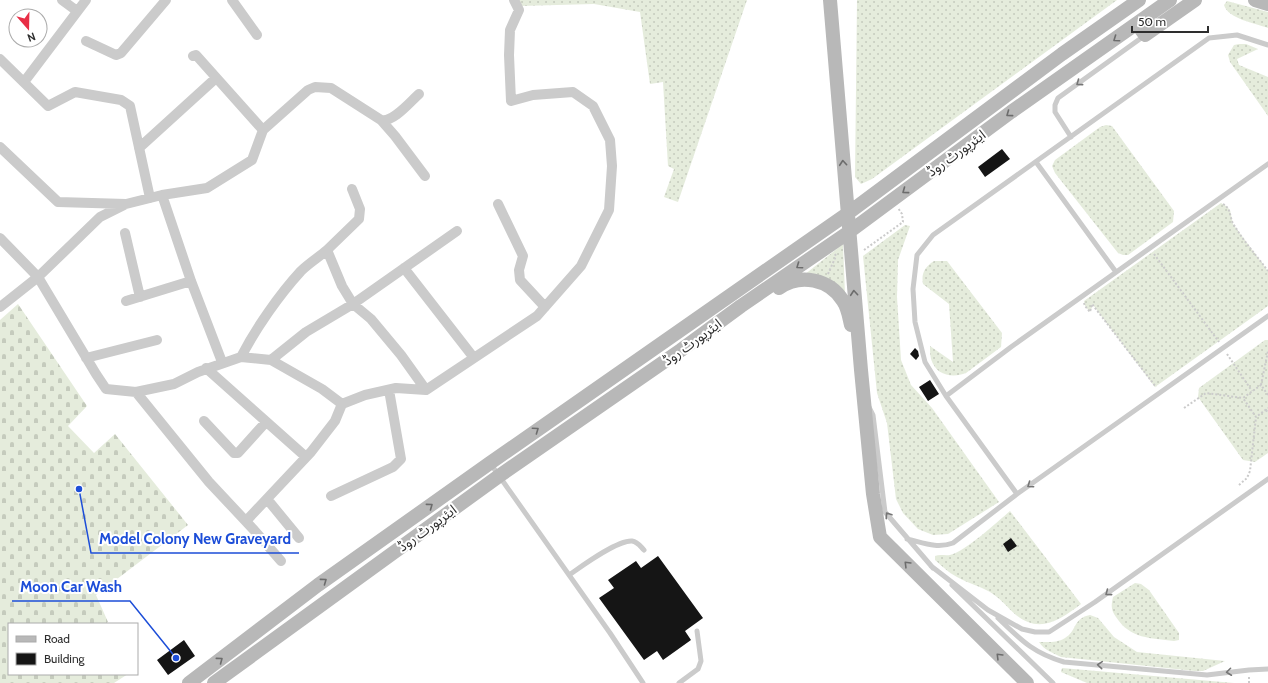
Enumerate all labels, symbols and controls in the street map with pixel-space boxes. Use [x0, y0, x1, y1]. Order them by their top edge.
north arrow [8, 8, 48, 48]
scale bar [1132, 8, 1208, 34]
text: 50 m [1138, 14, 1166, 29]
text: N [25, 29, 37, 45]
one-way arrow [1113, 34, 1120, 41]
one-way arrow [1077, 78, 1084, 85]
one-way arrow [1007, 109, 1014, 116]
street label: ایئرپورٹ روڈ [923, 126, 990, 181]
one-way arrow [839, 160, 848, 166]
one-way arrow [902, 186, 909, 193]
one-way arrow [796, 261, 803, 269]
one-way arrow [850, 290, 859, 296]
street label: ایئرپورٹ روڈ [659, 315, 726, 370]
one-way arrow [532, 427, 539, 435]
one-way arrow [1027, 480, 1034, 487]
street label: ایئرپورٹ روڈ [394, 501, 461, 556]
one-way arrow [426, 503, 433, 510]
one-way arrow [886, 512, 893, 519]
callout: Model Colony New Graveyard [91, 526, 299, 553]
text: Model Colony New Graveyard [99, 530, 291, 548]
one-way arrow [904, 561, 912, 569]
callout: Moon Car Wash [12, 574, 130, 601]
text: Moon Car Wash [20, 578, 122, 596]
one-way arrow [320, 578, 327, 586]
one-way arrow [1105, 588, 1112, 595]
legend [8, 623, 138, 675]
text: Road [44, 631, 70, 646]
text: Building [44, 651, 86, 666]
one-way arrow [996, 653, 1004, 661]
one-way arrow [216, 657, 223, 664]
one-way arrow [1097, 660, 1103, 669]
one-way arrow [1226, 667, 1232, 676]

